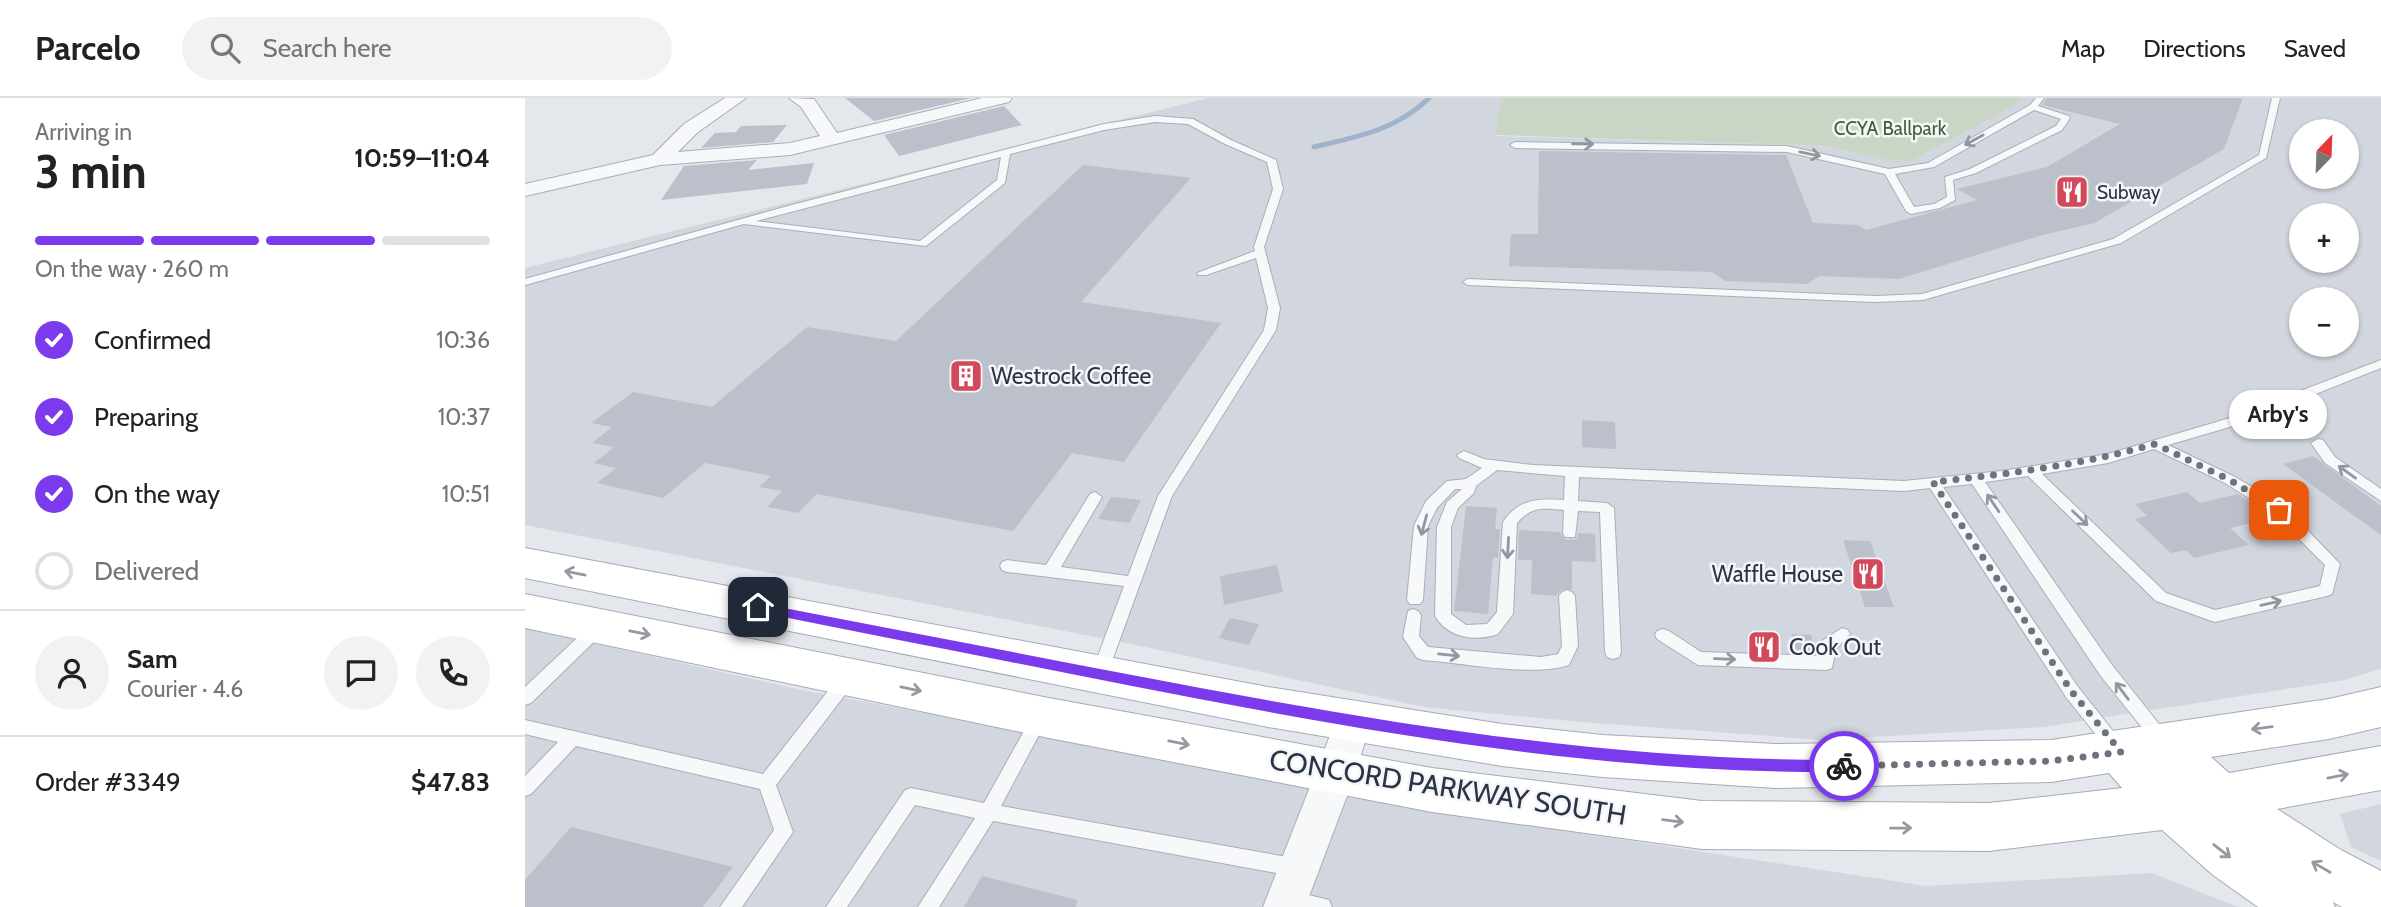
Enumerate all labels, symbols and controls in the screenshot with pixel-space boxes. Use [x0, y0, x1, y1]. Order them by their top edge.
search box [182, 17, 672, 80]
text: Parcelo [35, 28, 140, 68]
icon: search [206, 29, 244, 67]
text: Search here [262, 32, 392, 64]
text: Map [2061, 34, 2105, 63]
text: Directions [2143, 34, 2246, 63]
text: Saved [2284, 34, 2346, 63]
park label: CCYA Ballpark [1834, 117, 1947, 140]
text: Arriving in [35, 118, 132, 146]
north arrow [2289, 119, 2359, 189]
map controls [2289, 119, 2359, 357]
one-way arrow [1964, 134, 1985, 147]
one-way arrow [1572, 137, 1595, 151]
text: 10:59–11:04 [354, 142, 490, 174]
text: 3 min [35, 144, 147, 200]
one-way arrow [1798, 148, 1821, 162]
restaurant icon: Subway [2053, 173, 2091, 211]
place label: Subway [2097, 181, 2161, 204]
button: + [2289, 203, 2359, 273]
text: On the way · 260 m [35, 255, 229, 283]
button: − [2289, 287, 2359, 357]
icon: check [35, 321, 73, 359]
text: Confirmed [94, 324, 211, 356]
text: 10:36 [436, 326, 490, 354]
building icon: Westrock Coffee [947, 357, 985, 395]
place label: Westrock Coffee [991, 362, 1152, 390]
callout: Arby's [2230, 391, 2328, 440]
icon: check [35, 398, 73, 436]
text: Arby's [2248, 400, 2308, 428]
text: Preparing [94, 401, 198, 433]
text: 10:37 [438, 403, 490, 431]
one-way arrow [2338, 465, 2357, 479]
icon: check [35, 475, 73, 513]
text: On the way [94, 478, 220, 510]
text: 10:51 [442, 480, 490, 508]
pin [2249, 480, 2309, 540]
icon: bag [2260, 491, 2298, 529]
one-way arrow [1986, 494, 2000, 514]
one-way arrow [2071, 510, 2088, 527]
one-way arrow [1417, 513, 1430, 536]
one-way arrow [1502, 536, 1515, 559]
text: Delivered [94, 555, 199, 587]
restaurant icon: Waffle House [1849, 555, 1887, 593]
place label: Waffle House [1712, 560, 1843, 588]
one-way arrow [564, 565, 587, 579]
pin [728, 577, 788, 637]
icon: home [739, 588, 777, 626]
one-way arrow [2259, 596, 2281, 609]
one-way arrow [628, 627, 651, 641]
restaurant icon: Cook Out [1745, 628, 1783, 666]
place label: Cook Out [1789, 633, 1881, 661]
button: person [35, 636, 109, 710]
button: chat [324, 636, 398, 710]
button: phone [416, 636, 490, 710]
text: Sam [127, 643, 178, 675]
one-way arrow [1438, 649, 1460, 662]
one-way arrow [1713, 652, 1736, 665]
text: Courier · 4.6 [127, 675, 243, 703]
one-way arrow [2114, 682, 2129, 701]
one-way arrow [899, 683, 922, 697]
one-way arrow [2251, 722, 2273, 735]
courier [1809, 731, 1879, 801]
one-way arrow [1167, 736, 1190, 750]
street label: CONCORD PARKWAY SOUTH [1267, 742, 1629, 832]
icon: bike [1825, 747, 1863, 785]
text: Order #3349 [35, 766, 181, 798]
text: $47.83 [411, 766, 490, 798]
one-way arrow [2326, 769, 2349, 782]
one-way arrow [1662, 815, 1684, 828]
one-way arrow [1889, 821, 1912, 834]
one-way arrow [2212, 844, 2230, 859]
one-way arrow [2311, 860, 2331, 874]

